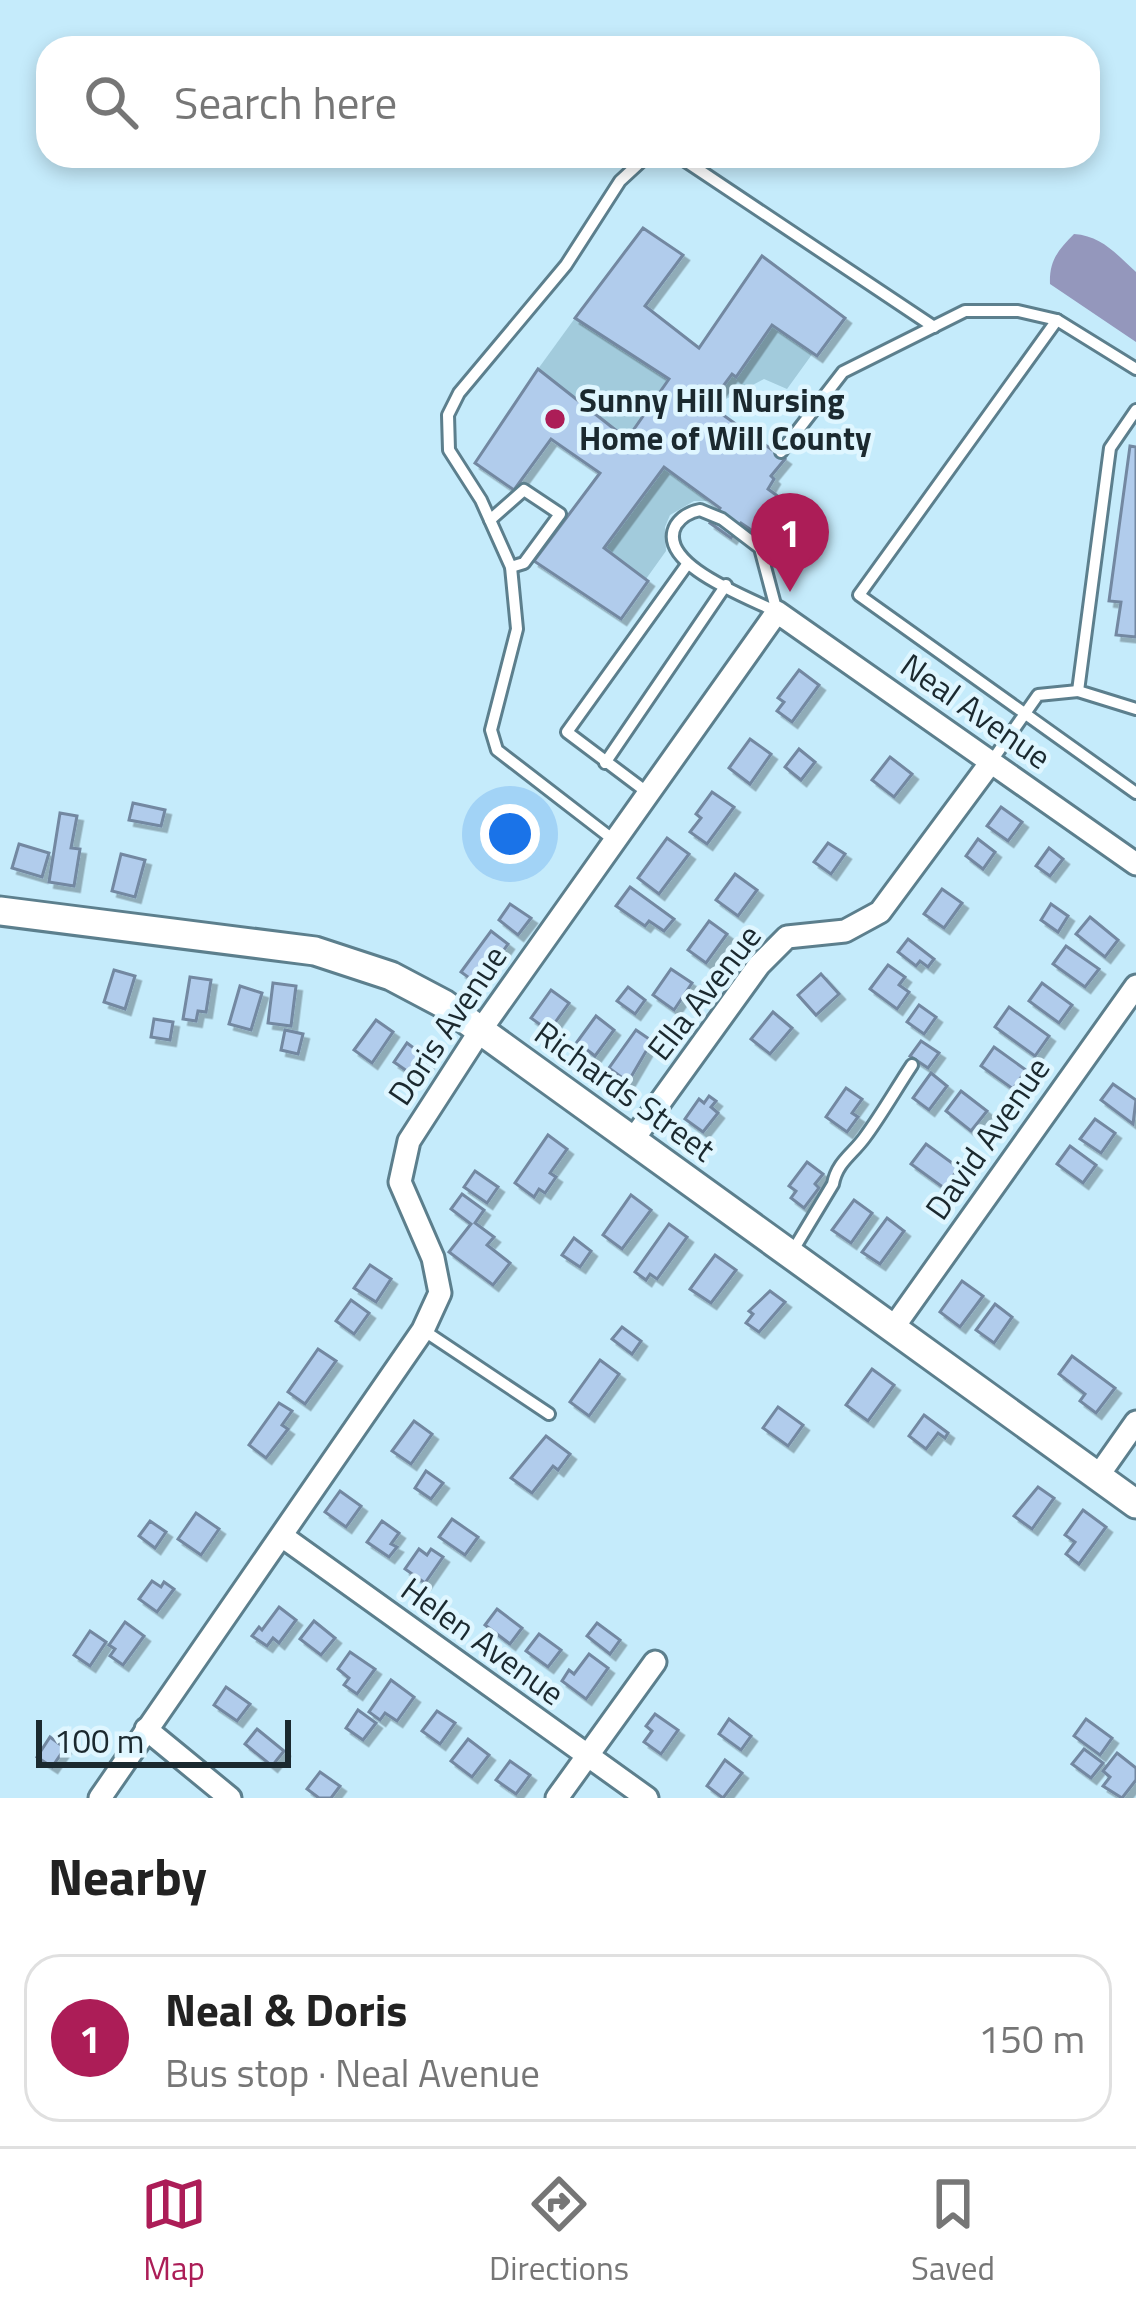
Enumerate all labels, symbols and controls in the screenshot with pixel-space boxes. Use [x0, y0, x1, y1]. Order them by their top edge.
search box [36, 36, 1100, 168]
text: Search here [174, 68, 397, 136]
icon: search [78, 69, 144, 135]
place label: Sunny Hill Nursing Home of Will County [579, 375, 872, 463]
marker: Sunny Hill Nursing Home of Will County [542, 406, 568, 432]
pin: 1 [751, 493, 829, 592]
street label: Neal Avenue [891, 641, 1061, 781]
your location [480, 804, 540, 864]
street label: Ella Avenue [635, 913, 773, 1071]
street label: Doris Avenue [375, 935, 519, 1115]
street label: Richards Street [524, 1008, 726, 1174]
street label: David Avenue [912, 1046, 1062, 1230]
street label: Helen Avenue [391, 1565, 575, 1717]
scale bar [36, 1714, 291, 1767]
text: 100 m [54, 1716, 144, 1766]
text: Nearby [48, 1837, 207, 1915]
text: Neal & Doris [165, 1975, 408, 2043]
text: 1 [79, 2009, 101, 2068]
text: 150 m [978, 2009, 1085, 2068]
text: Bus stop · Neal Avenue [165, 2043, 540, 2102]
tab: Map [141, 2171, 207, 2293]
tab: Directions [489, 2171, 629, 2293]
tab: Saved [911, 2171, 995, 2293]

